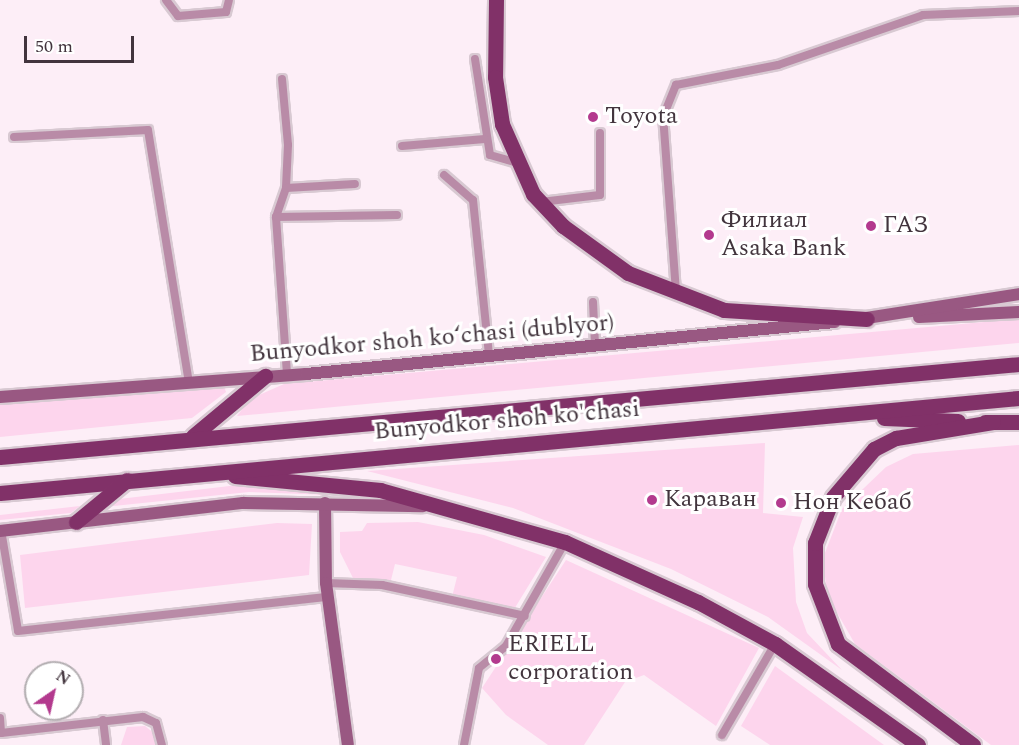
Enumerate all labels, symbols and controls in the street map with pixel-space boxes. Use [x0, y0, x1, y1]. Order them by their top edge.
scale bar [27, 24, 136, 62]
text: 50 m [35, 33, 73, 60]
place label: Toyota [605, 103, 678, 131]
marker: Toyota [586, 110, 600, 124]
place label: Филиал Asaka Bank [721, 207, 846, 263]
place label: ГАЗ [883, 212, 929, 240]
marker: ГАЗ [864, 219, 878, 233]
marker: Филиал Asaka Bank [702, 228, 716, 242]
street label: Bunyodkor shoh koʻchasi (dublyor) [249, 309, 615, 369]
street label: Bunyodkor shoh ko'chasi [373, 395, 641, 447]
place label: Караван [664, 486, 757, 514]
place label: Нон Кебаб [793, 489, 912, 517]
marker: Караван [645, 493, 659, 507]
marker: Нон Кебаб [774, 496, 788, 510]
place label: ERIELL corporation [508, 631, 633, 687]
marker: ERIELL corporation [489, 652, 503, 666]
north arrow [24, 661, 84, 721]
text: N [51, 664, 75, 691]

